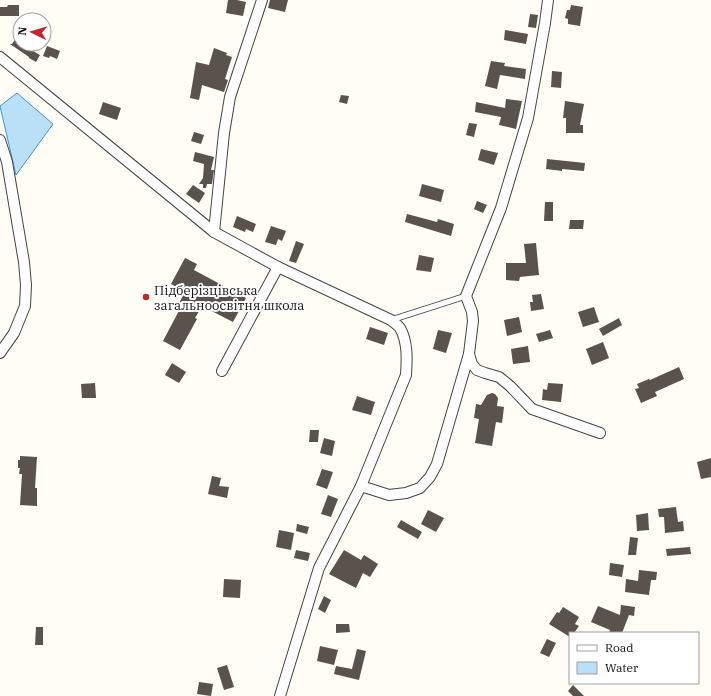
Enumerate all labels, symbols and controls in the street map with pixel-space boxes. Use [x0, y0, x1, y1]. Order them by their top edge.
north arrow [12, 12, 52, 52]
text: N [15, 26, 29, 36]
place label: Підберізцівська загальноосвітня школа [154, 282, 304, 314]
marker: Підберізцівська загальноосвітня школа [141, 292, 151, 302]
legend [569, 632, 699, 684]
text: Road [605, 640, 634, 655]
text: Water [605, 660, 639, 675]

